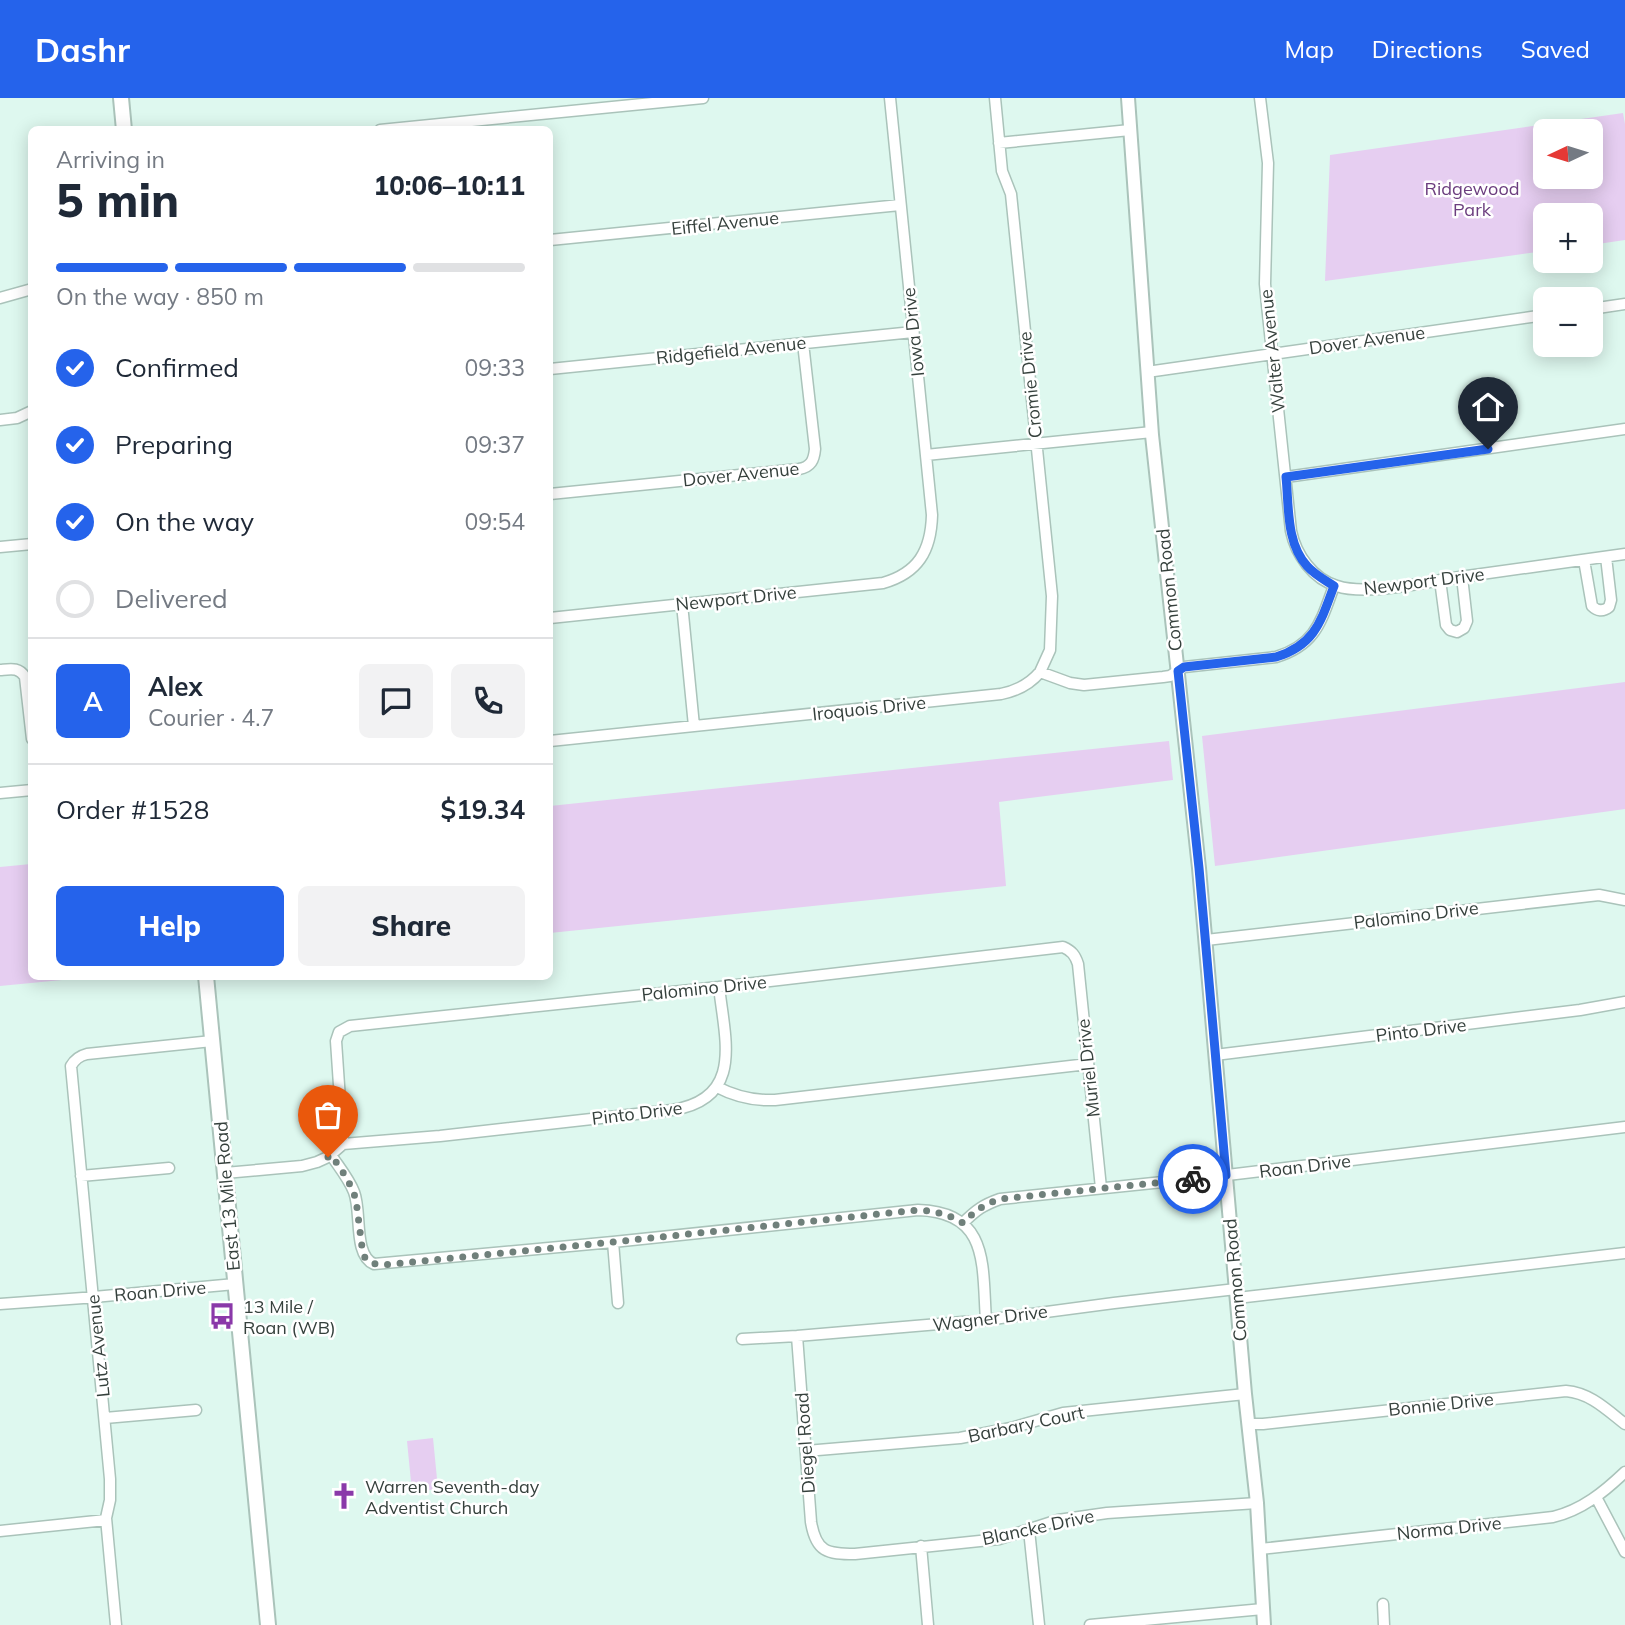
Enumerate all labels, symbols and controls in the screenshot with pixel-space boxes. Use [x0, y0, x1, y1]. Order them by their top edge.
text: Dashr [35, 29, 130, 70]
text: Map [1284, 34, 1334, 64]
text: Directions [1372, 34, 1483, 64]
text: Saved [1521, 34, 1590, 64]
north arrow [1533, 119, 1603, 189]
map controls [1533, 119, 1603, 357]
text: Arriving in [56, 145, 165, 174]
text: 10:06–10:11 [374, 169, 525, 202]
text: 5 min [56, 171, 179, 229]
park label: Ridgewood Park [1425, 177, 1519, 221]
button: + [1533, 203, 1603, 273]
street label: Eiffel Avenue [670, 206, 780, 240]
text: On the way · 850 m [56, 282, 264, 311]
street label: Iowa Drive [897, 286, 929, 378]
button: − [1533, 287, 1603, 357]
street label: Walter Avenue [1254, 288, 1290, 414]
street label: Dover Avenue [1308, 320, 1426, 360]
street label: Ridgefield Avenue [655, 331, 807, 369]
street label: Cromie Drive [1013, 331, 1047, 439]
icon: check [56, 349, 94, 387]
text: Confirmed [115, 351, 239, 384]
text: 09:33 [465, 353, 525, 382]
pin [1458, 377, 1518, 449]
icon: home [1469, 388, 1507, 426]
icon: check [56, 426, 94, 464]
text: Preparing [115, 428, 233, 461]
text: 09:37 [465, 430, 525, 459]
street label: Dover Avenue [682, 456, 800, 492]
icon: check [56, 503, 94, 541]
text: On the way [115, 505, 254, 538]
text: 09:54 [465, 507, 525, 536]
street label: Common Road [1151, 528, 1187, 652]
street label: Newport Drive [1362, 562, 1486, 600]
street label: Newport Drive [674, 580, 798, 616]
text: Delivered [115, 582, 228, 615]
button: chat [359, 664, 433, 738]
button: phone [451, 664, 525, 738]
text: Alex [148, 670, 203, 703]
text: A [83, 685, 103, 718]
street label: Iroquois Drive [811, 691, 927, 725]
text: Courier · 4.7 [148, 703, 274, 732]
text: Order #1528 [56, 793, 209, 826]
text: $19.34 [441, 793, 525, 826]
button: Help [56, 886, 284, 966]
button: Share [298, 886, 525, 966]
street label: Palomino Drive [1352, 896, 1480, 934]
street label: Palomino Drive [640, 970, 768, 1006]
street label: Pinto Drive [1374, 1013, 1468, 1047]
street label: Muriel Drive [1071, 1018, 1105, 1118]
pin [298, 1085, 358, 1157]
icon: bag [309, 1096, 347, 1134]
street label: Pinto Drive [590, 1096, 684, 1130]
street label: East 13 Mile Road [209, 1120, 245, 1272]
courier [1158, 1144, 1228, 1214]
street label: Roan Drive [1258, 1149, 1352, 1183]
icon: bike [1174, 1160, 1212, 1198]
street label: Common Road [1218, 1218, 1252, 1342]
street label: Roan Drive [113, 1276, 207, 1306]
street label: Lutz Avenue [81, 1294, 115, 1398]
place label: 13 Mile / Roan (WB) [243, 1295, 336, 1339]
street label: Wagner Drive [931, 1300, 1049, 1336]
bus stop icon: 13 Mile / Roan (WB) [207, 1301, 237, 1331]
street label: Bonnie Drive [1387, 1387, 1495, 1421]
street label: Diegel Road [790, 1392, 820, 1494]
street label: Barbary Court [966, 1400, 1086, 1448]
place label: Warren Seventh-day Adventist Church [365, 1475, 540, 1519]
church icon: Warren Seventh-day Adventist Church [329, 1481, 359, 1511]
street label: Blancke Drive [980, 1504, 1096, 1550]
street label: Norma Drive [1396, 1511, 1502, 1545]

